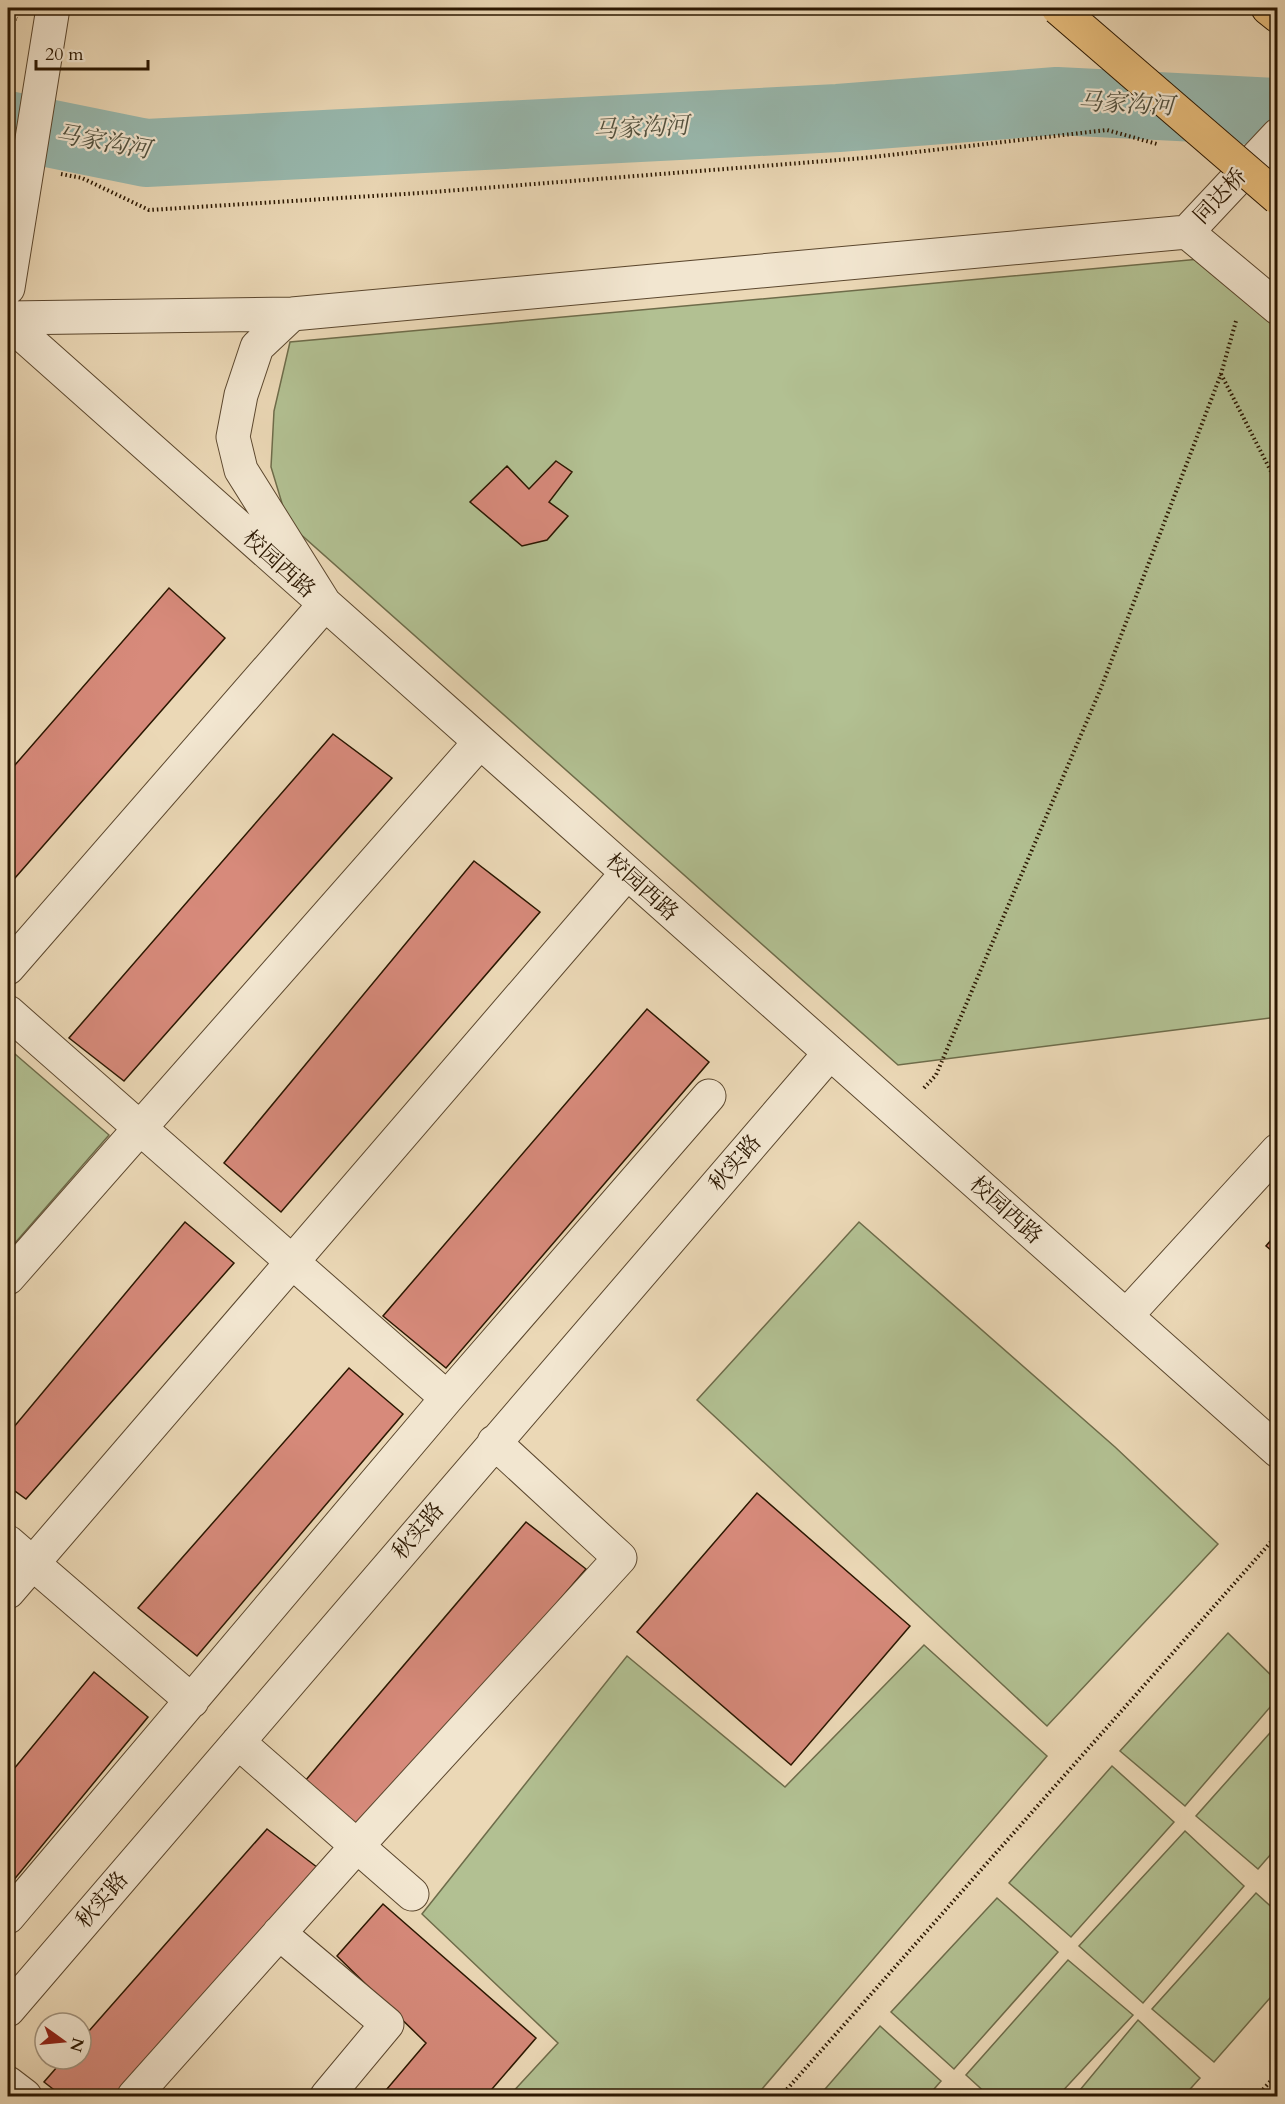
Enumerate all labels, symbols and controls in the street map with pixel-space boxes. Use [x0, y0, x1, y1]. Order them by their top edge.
scale bar [36, 33, 148, 71]
text: 20 m [45, 42, 84, 67]
water label: 马家沟河 [1077, 85, 1179, 123]
water label: 马家沟河 [592, 109, 694, 147]
water label: 马家沟河 [53, 117, 157, 167]
street label: 同达桥 [1187, 162, 1253, 230]
street label: 校园西路 [236, 523, 322, 605]
street label: 校园西路 [599, 846, 685, 928]
street label: 秋实路 [702, 1128, 768, 1198]
street label: 校园西路 [963, 1169, 1049, 1251]
street label: 秋实路 [385, 1496, 451, 1566]
street label: 秋实路 [69, 1865, 135, 1935]
north arrow [33, 2011, 93, 2071]
text: N [64, 2035, 89, 2054]

